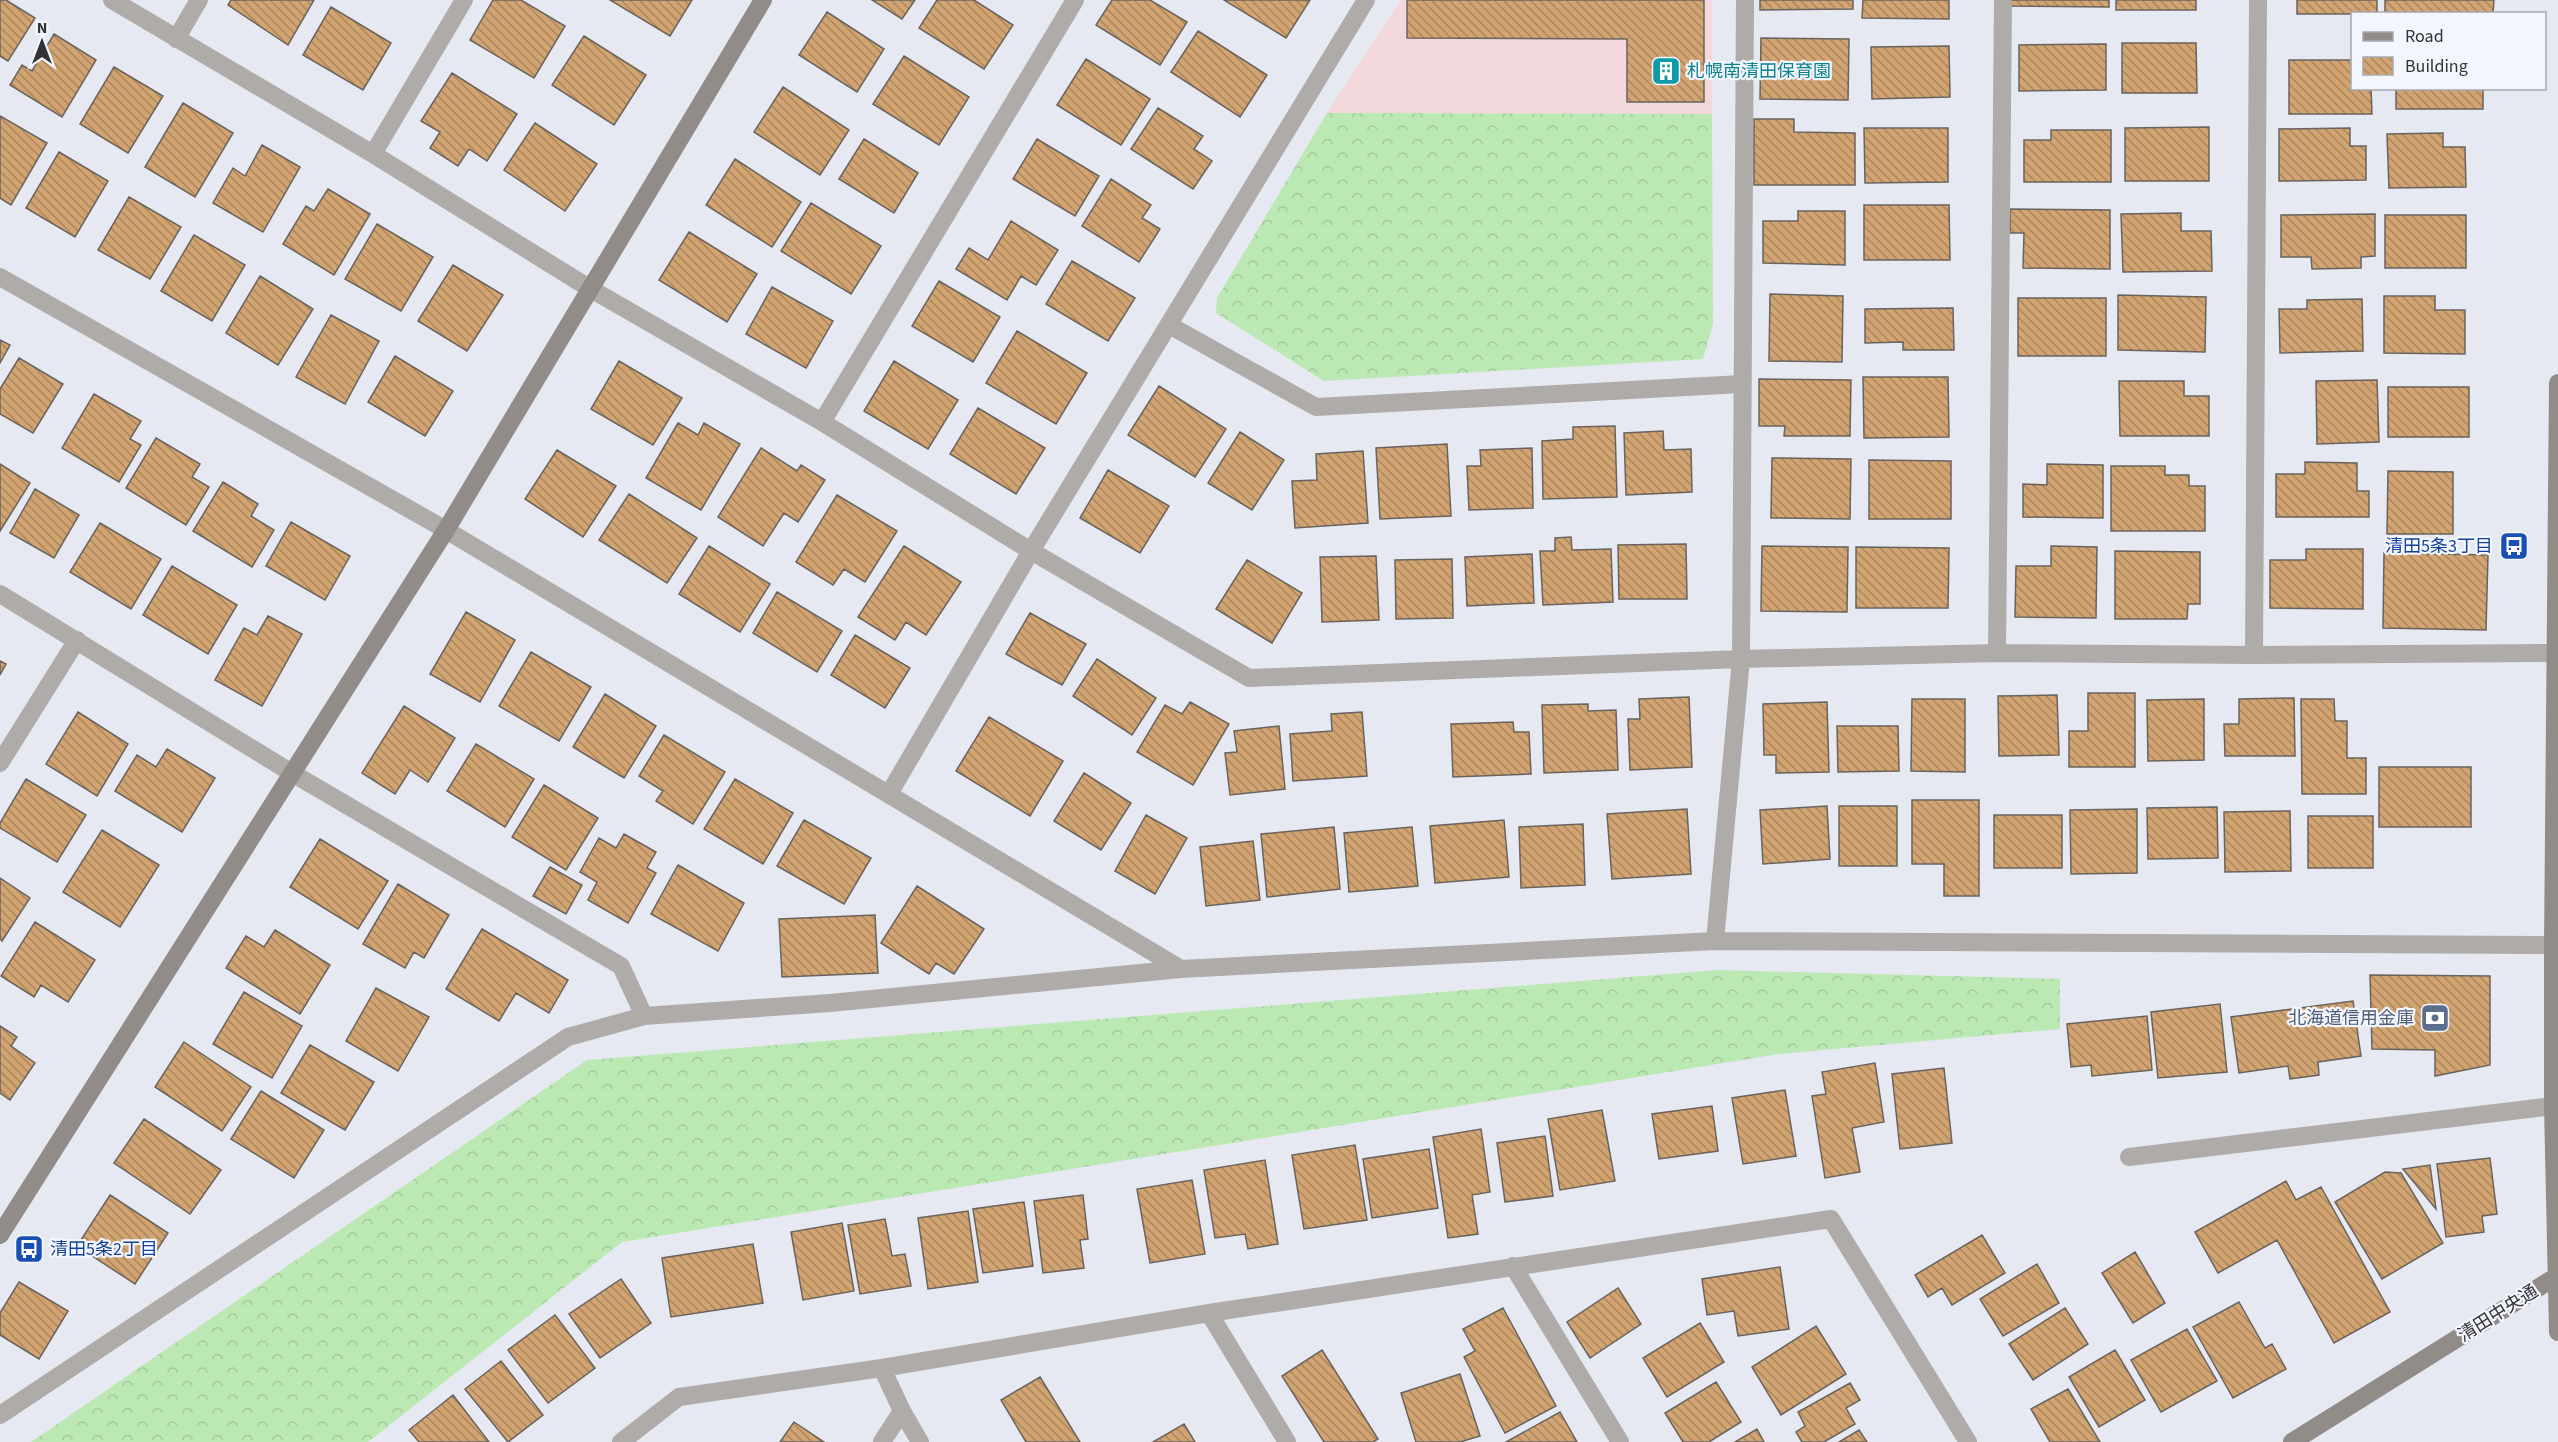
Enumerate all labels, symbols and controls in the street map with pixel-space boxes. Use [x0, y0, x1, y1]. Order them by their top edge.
north arrow [12, 12, 72, 72]
legend [2351, 12, 2546, 90]
text: N [37, 17, 47, 39]
text: Road [2405, 24, 2444, 49]
text: Building [2405, 54, 2468, 79]
building icon: 札幌南清田保育園 [1650, 55, 1682, 87]
place label: 札幌南清田保育園 [1687, 59, 1831, 84]
bus stop icon: 清田5条3丁目 [2498, 530, 2530, 562]
place label: 清田5条3丁目 [2385, 534, 2493, 559]
bank icon: 北海道信用金庫 [2419, 1002, 2451, 1034]
place label: 北海道信用金庫 [2288, 1006, 2414, 1031]
bus stop icon: 清田5条2丁目 [13, 1233, 45, 1265]
place label: 清田5条2丁目 [50, 1237, 158, 1262]
street label: 清田中央通 [2453, 1279, 2543, 1348]

